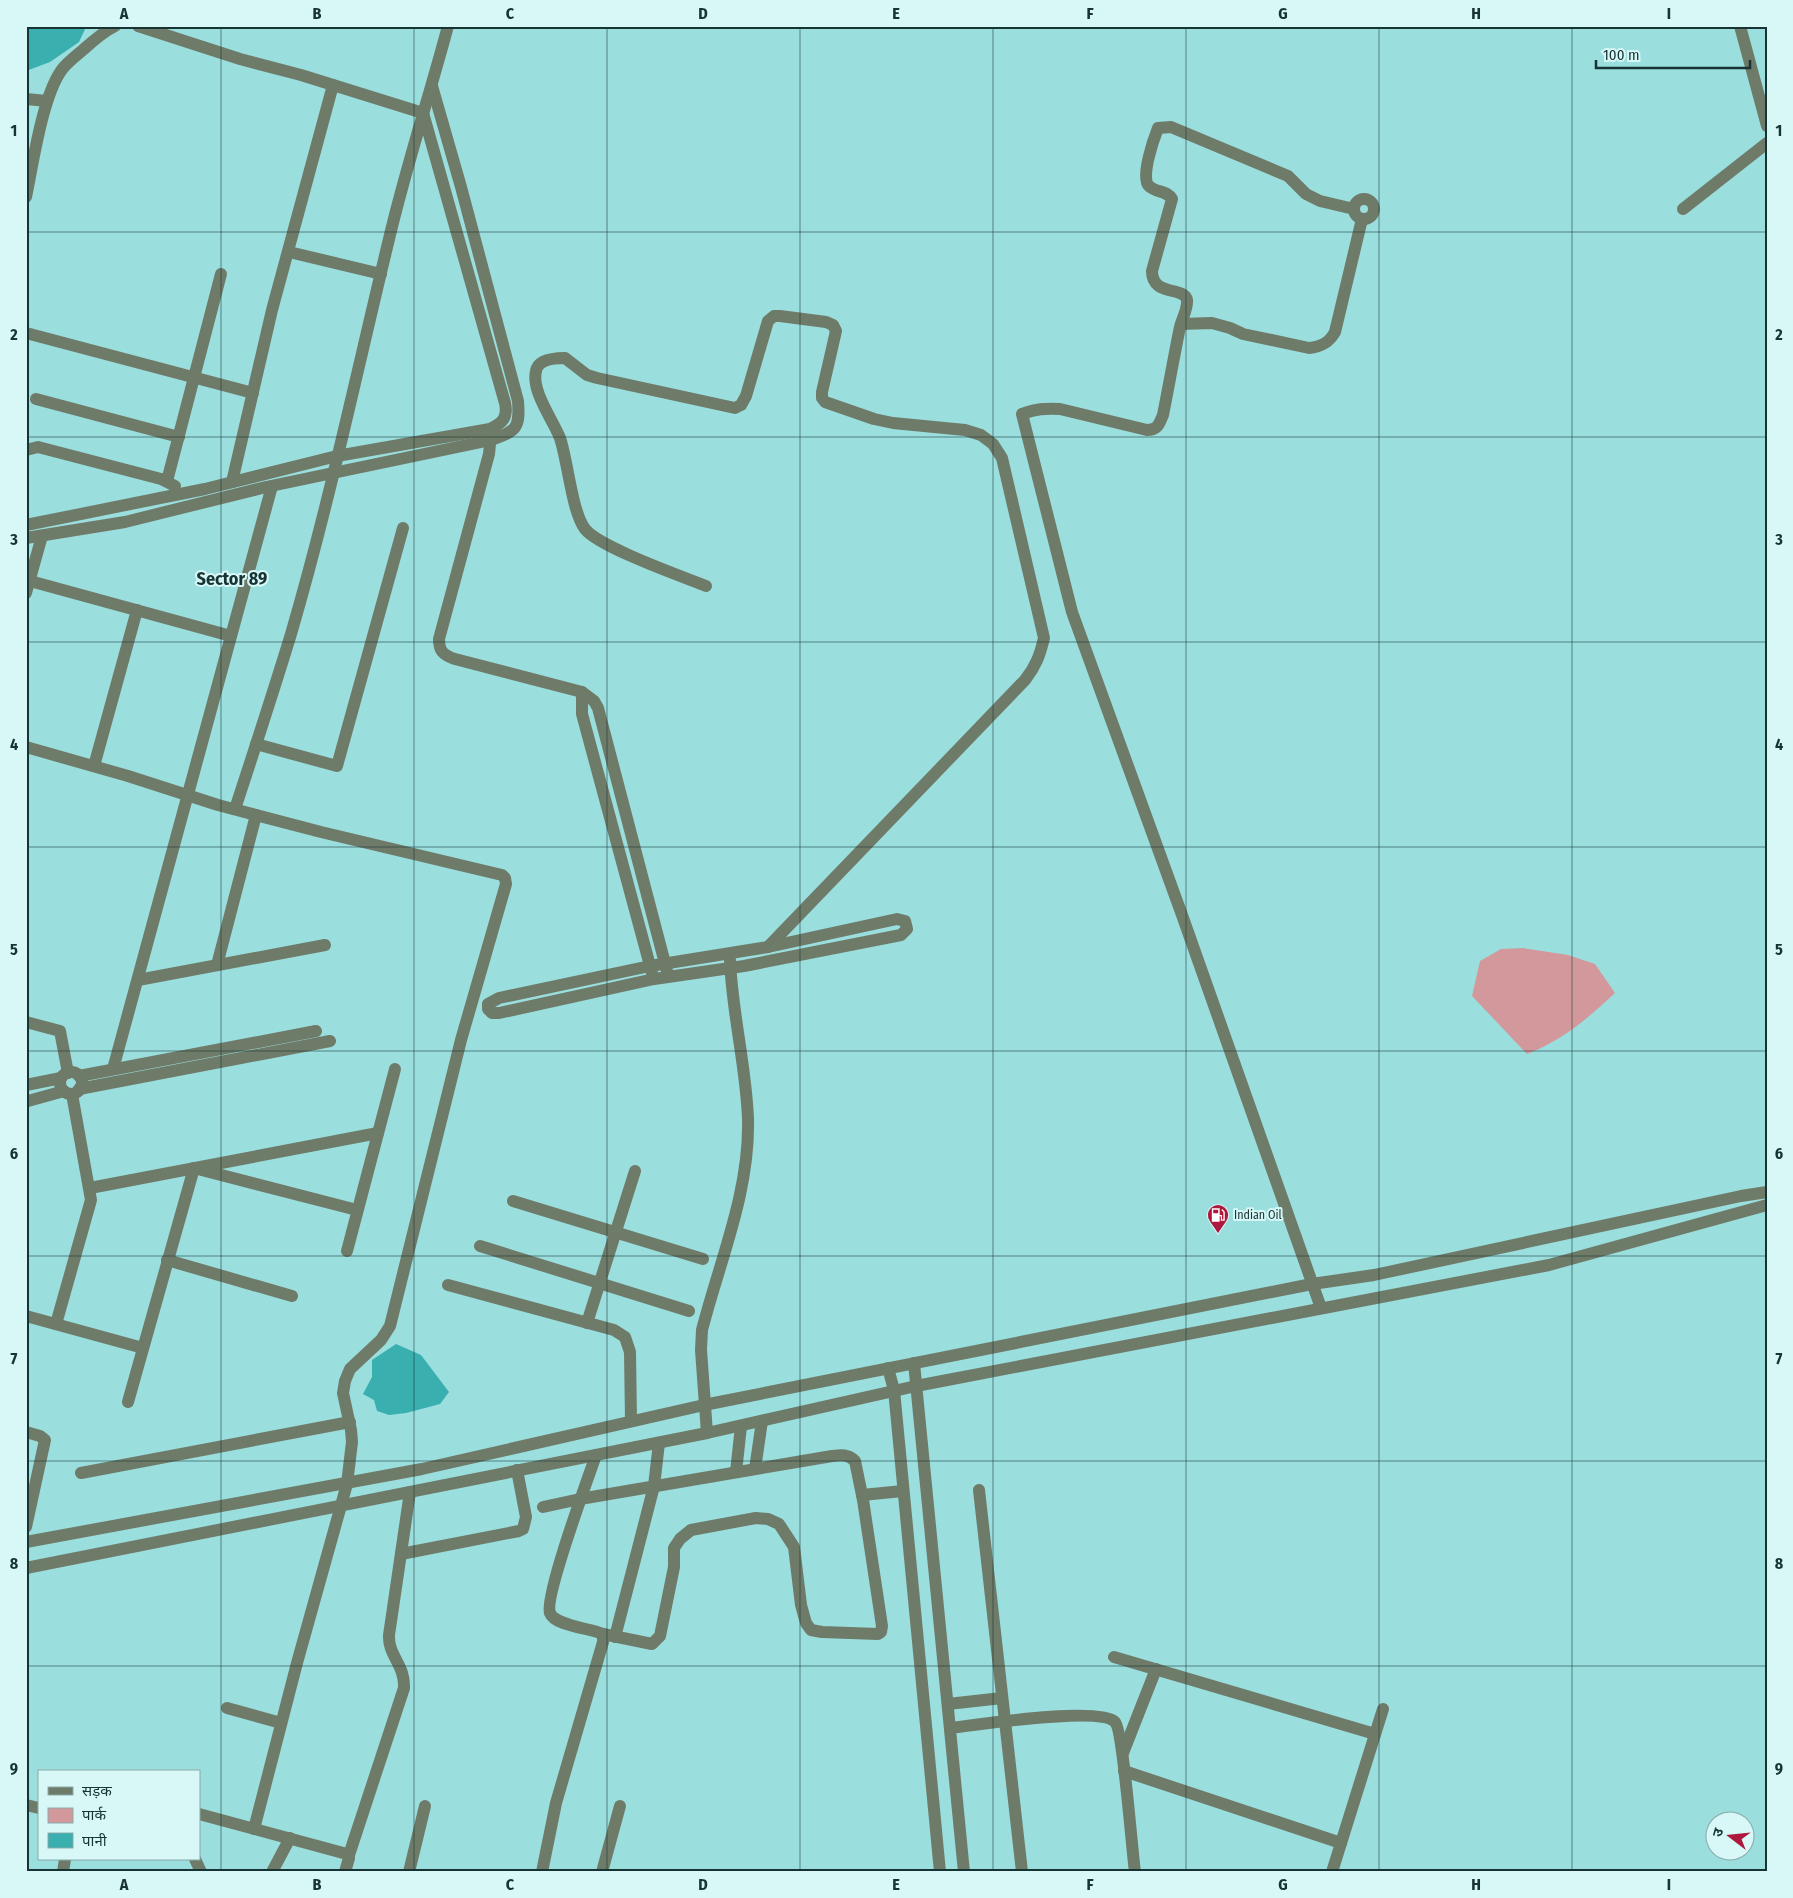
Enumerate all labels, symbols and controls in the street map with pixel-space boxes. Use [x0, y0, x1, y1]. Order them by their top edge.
text: A [119, 4, 129, 23]
text: B [313, 4, 322, 23]
text: C [506, 4, 515, 23]
text: D [698, 4, 708, 23]
text: E [892, 4, 900, 23]
text: F [1086, 4, 1094, 23]
text: G [1278, 4, 1288, 23]
text: H [1471, 4, 1481, 23]
text: I [1667, 4, 1671, 23]
scale bar [1596, 38, 1749, 70]
text: 100 m [1603, 46, 1640, 64]
text: 1 [11, 121, 17, 140]
text: 1 [1776, 121, 1782, 140]
text: 2 [9, 325, 18, 344]
text: 2 [1774, 325, 1783, 344]
text: 3 [9, 530, 18, 549]
text: 3 [1774, 530, 1783, 549]
district label: Sector 89 [197, 568, 267, 590]
text: 4 [10, 735, 18, 754]
text: 4 [1775, 735, 1783, 754]
text: 5 [10, 940, 18, 959]
text: 5 [1775, 940, 1783, 959]
text: 6 [10, 1144, 18, 1163]
text: 6 [1775, 1144, 1783, 1163]
fuel station icon: Indian Oil [1206, 1203, 1230, 1234]
place label: Indian Oil [1234, 1208, 1282, 1222]
text: 7 [11, 1349, 18, 1368]
text: 7 [1776, 1349, 1783, 1368]
text: 8 [10, 1554, 19, 1573]
text: 8 [1775, 1554, 1784, 1573]
text: 9 [10, 1759, 18, 1778]
text: 9 [1775, 1759, 1783, 1778]
legend [38, 1770, 200, 1860]
text: सड़क [82, 1782, 112, 1800]
text: पार्क [82, 1806, 106, 1824]
north arrow [1706, 1810, 1756, 1860]
text: उ [1709, 1826, 1728, 1839]
text: पानी [82, 1832, 108, 1850]
text: A [119, 1875, 129, 1894]
text: B [313, 1875, 322, 1894]
text: C [506, 1875, 515, 1894]
text: D [698, 1875, 708, 1894]
text: E [892, 1875, 900, 1894]
text: F [1086, 1875, 1094, 1894]
text: G [1278, 1875, 1288, 1894]
text: H [1471, 1875, 1481, 1894]
text: I [1667, 1875, 1671, 1894]

